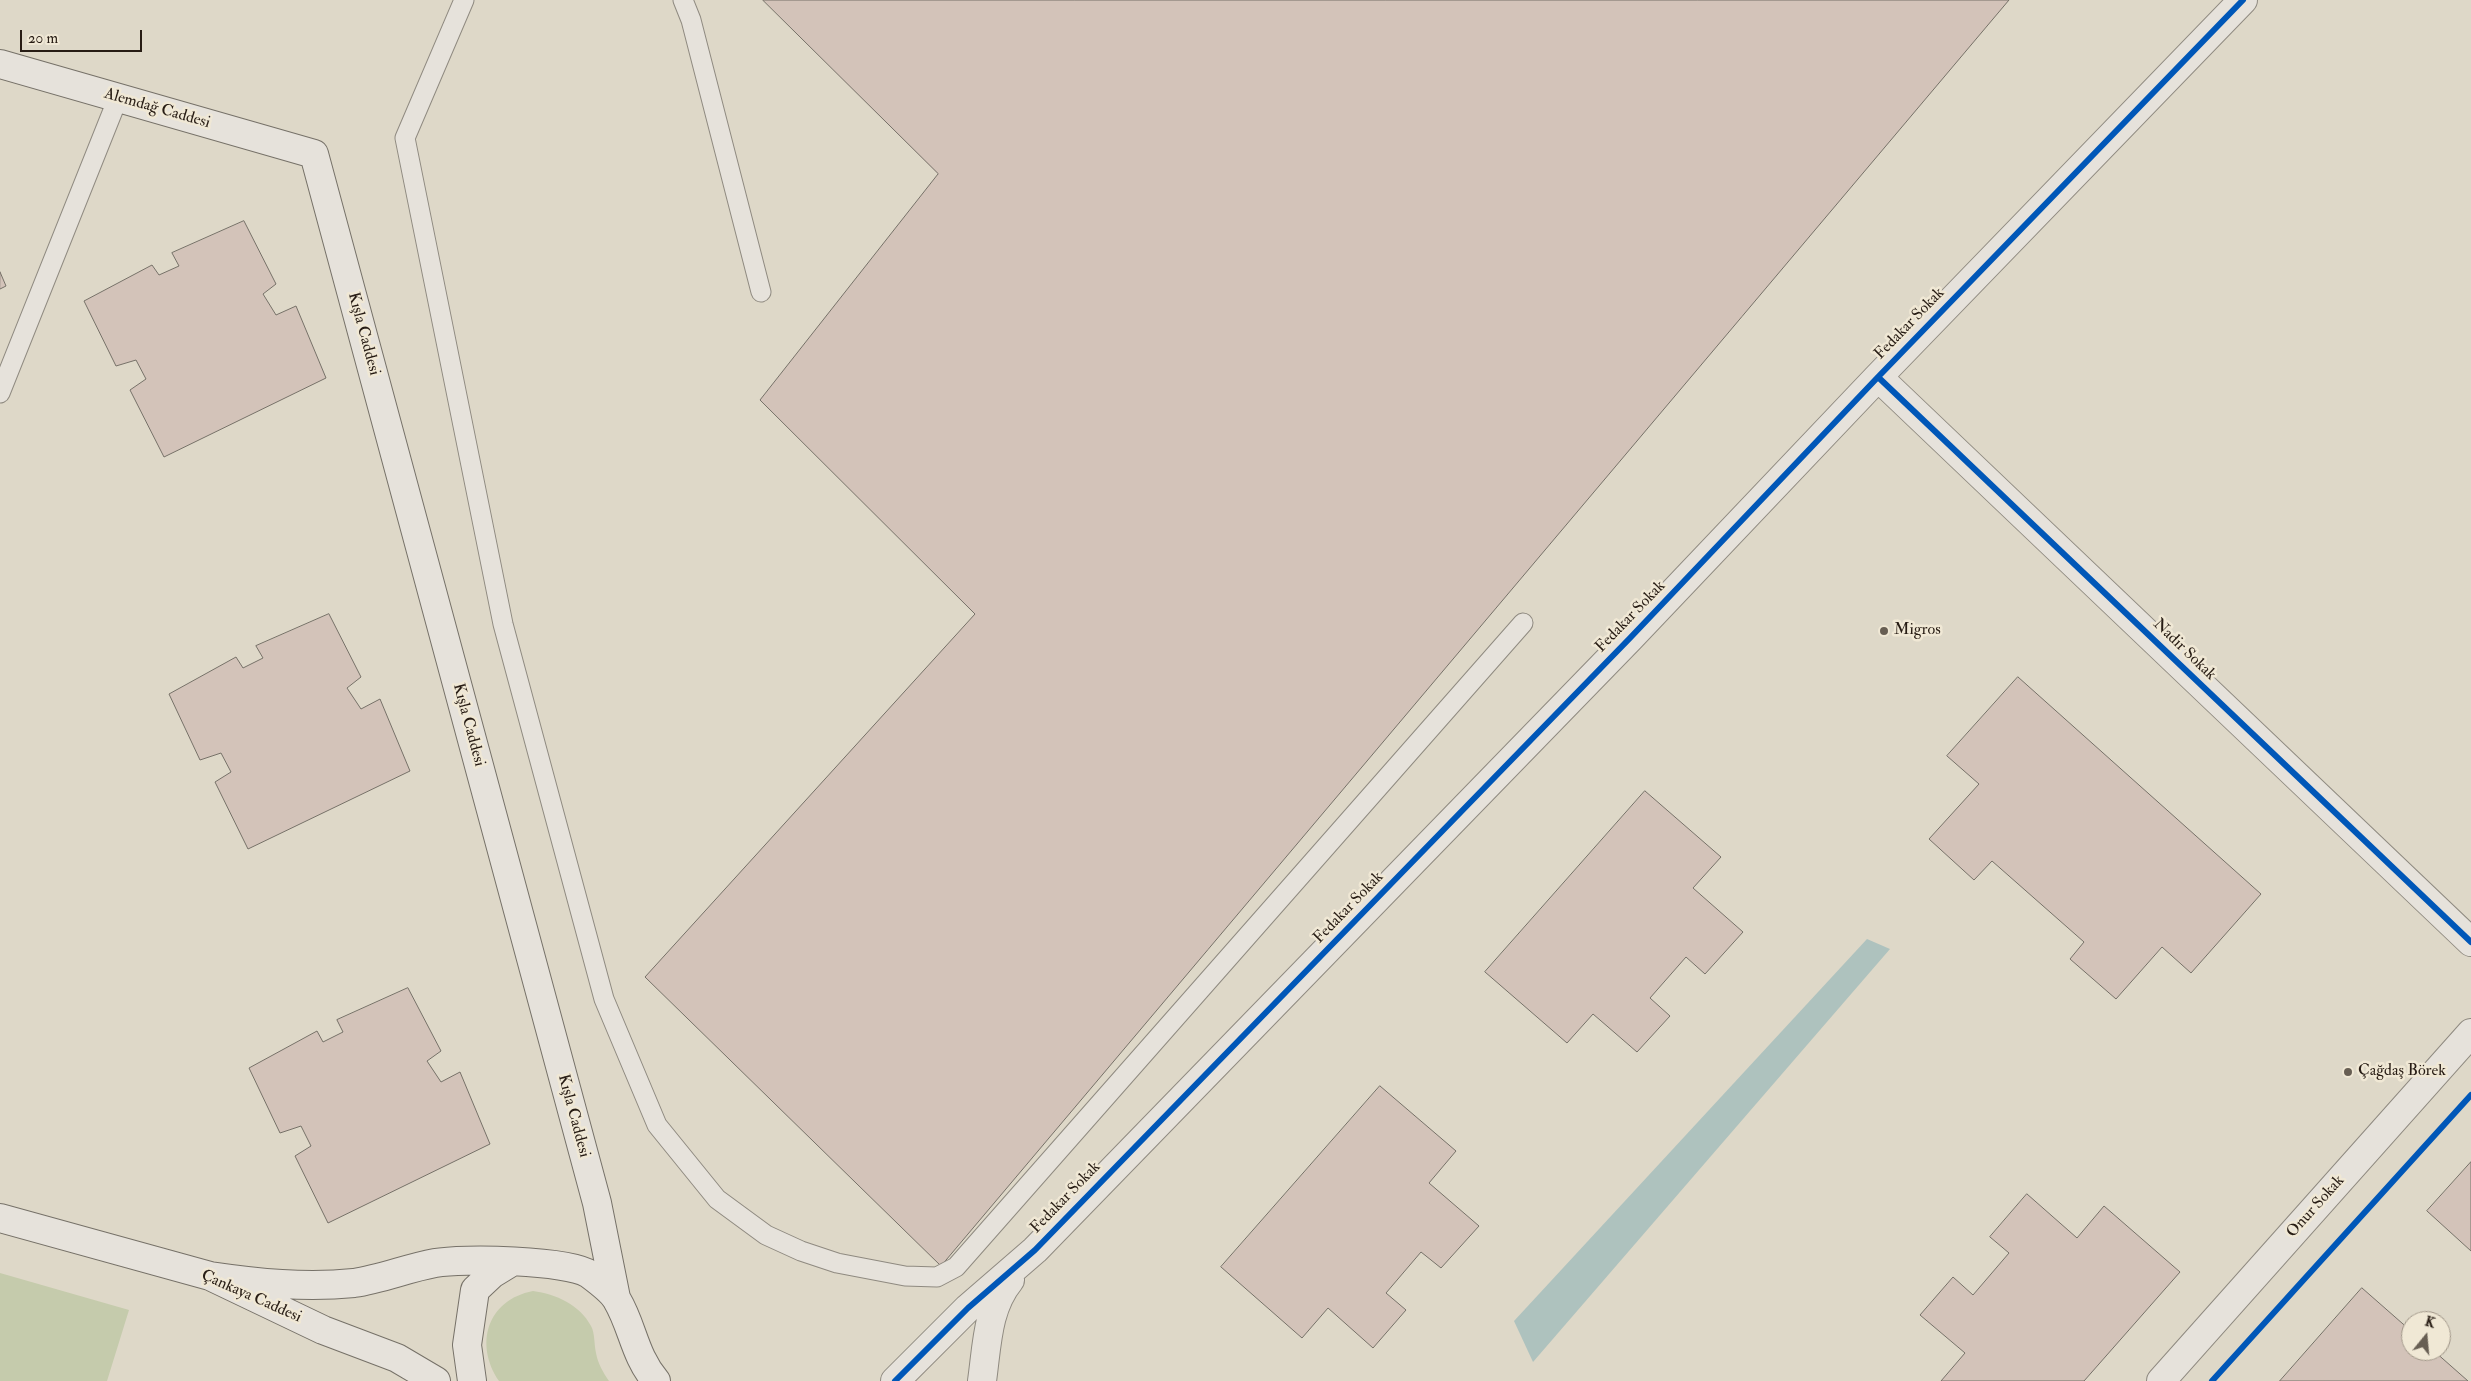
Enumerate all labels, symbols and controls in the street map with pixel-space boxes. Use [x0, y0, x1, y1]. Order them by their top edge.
scale bar [22, 20, 145, 52]
text: 20 m [28, 29, 58, 48]
street label: Alemdağ Caddesi [102, 85, 212, 133]
street label: Fedakar Sokak [1871, 284, 1949, 364]
street label: Kışla Caddesi [343, 290, 383, 378]
street label: Fedakar Sokak [1592, 577, 1670, 657]
street label: Nadir Sokak [2148, 615, 2220, 685]
place label: Migros [1894, 621, 1941, 641]
marker: Migros [1878, 625, 1890, 637]
street label: Kışla Caddesi [448, 681, 488, 769]
street label: Fedakar Sokak [1310, 868, 1388, 948]
place label: Çağdaş Börek [2358, 1062, 2446, 1082]
marker: Çağdaş Börek [2342, 1066, 2354, 1078]
street label: Kışla Caddesi [553, 1072, 593, 1160]
street label: Fedakar Sokak [1027, 1158, 1105, 1238]
street label: Onur Sokak [2283, 1172, 2349, 1242]
street label: Çankaya Caddesi [198, 1266, 304, 1328]
north arrow [2401, 1311, 2451, 1361]
text: K [2423, 1313, 2437, 1332]

